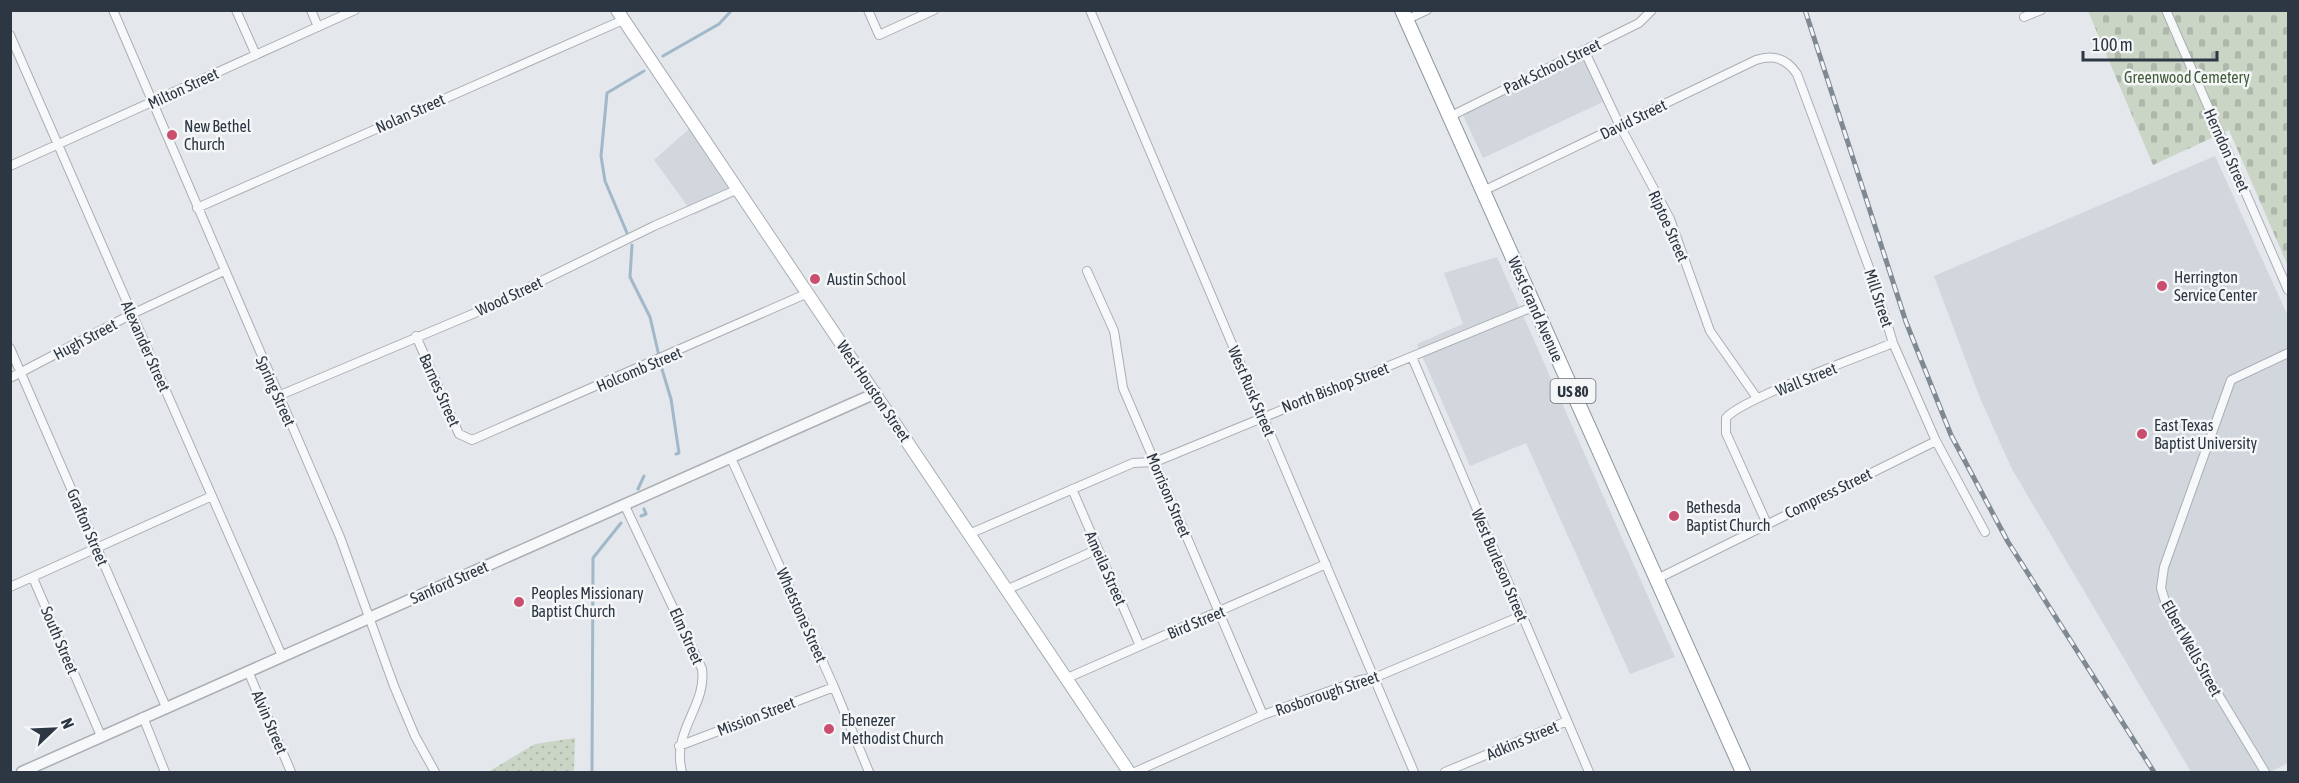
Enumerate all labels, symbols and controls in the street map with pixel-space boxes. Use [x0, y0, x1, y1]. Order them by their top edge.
scale bar [2083, 24, 2216, 62]
text: 100 m [2092, 34, 2133, 55]
street label: Park School Street [1500, 35, 1604, 97]
street label: Milton Street [145, 64, 221, 112]
park label: Greenwood Cemetery [2124, 68, 2250, 87]
street label: Nolan Street [373, 90, 448, 136]
street label: David Street [1597, 95, 1669, 143]
street label: Herndon Street [2201, 106, 2254, 195]
place label: New Bethel Church [184, 117, 252, 153]
marker: New Bethel Church [165, 128, 179, 142]
street label: Riptoe Street [1644, 188, 1693, 265]
street label: West Grand Avenue [1505, 254, 1567, 364]
street label: Mill Street [1861, 267, 1897, 330]
place label: Herrington Service Center [2174, 268, 2257, 304]
place label: Austin School [827, 270, 907, 288]
marker: Austin School [808, 272, 822, 286]
street label: Wood Street [473, 273, 545, 319]
marker: Herrington Service Center [2155, 279, 2169, 293]
street label: Alexander Street [118, 298, 174, 395]
street label: Hugh Street [50, 315, 120, 364]
street label: West Houston Street [834, 337, 915, 445]
street label: Holcomb Street [594, 343, 685, 395]
street label: West Rusk Street [1225, 343, 1279, 439]
street label: Barnes Street [416, 351, 464, 430]
street label: Spring Street [252, 353, 300, 430]
street label: North Bishop Street [1279, 358, 1392, 417]
street label: Wall Street [1773, 358, 1840, 399]
road number: US 80 [1550, 379, 1596, 403]
place label: East Texas Baptist University [2154, 416, 2258, 453]
marker: East Texas Baptist University [2135, 427, 2149, 441]
street label: Morrison Street [1143, 450, 1195, 540]
street label: Compress Street [1782, 464, 1875, 523]
street label: Grafton Street [64, 486, 112, 569]
place label: Bethesda Baptist Church [1686, 498, 1770, 535]
street label: West Burleson Street [1468, 506, 1532, 624]
marker: Bethesda Baptist Church [1667, 509, 1681, 523]
street label: Ameila Street [1082, 528, 1131, 608]
street label: Sanford Street [407, 557, 491, 607]
street label: Whetstone Street [773, 565, 831, 665]
place label: Peoples Missionary Baptist Church [531, 584, 644, 621]
marker: Peoples Missionary Baptist Church [512, 595, 526, 609]
street label: Elbert Wells Street [2158, 597, 2226, 700]
street label: Bird Street [1164, 602, 1228, 642]
street label: South Street [38, 604, 82, 677]
street label: Elm Street [667, 605, 708, 667]
street label: Rosborough Street [1273, 667, 1382, 720]
street label: Alvin Street [249, 688, 292, 757]
street label: Mission Street [715, 693, 798, 739]
north arrow [24, 699, 84, 759]
place label: Ebenezer Methodist Church [841, 711, 944, 747]
text: N [58, 715, 78, 731]
street label: Adkins Street [1483, 717, 1561, 763]
marker: Ebenezer Methodist Church [822, 722, 836, 736]

